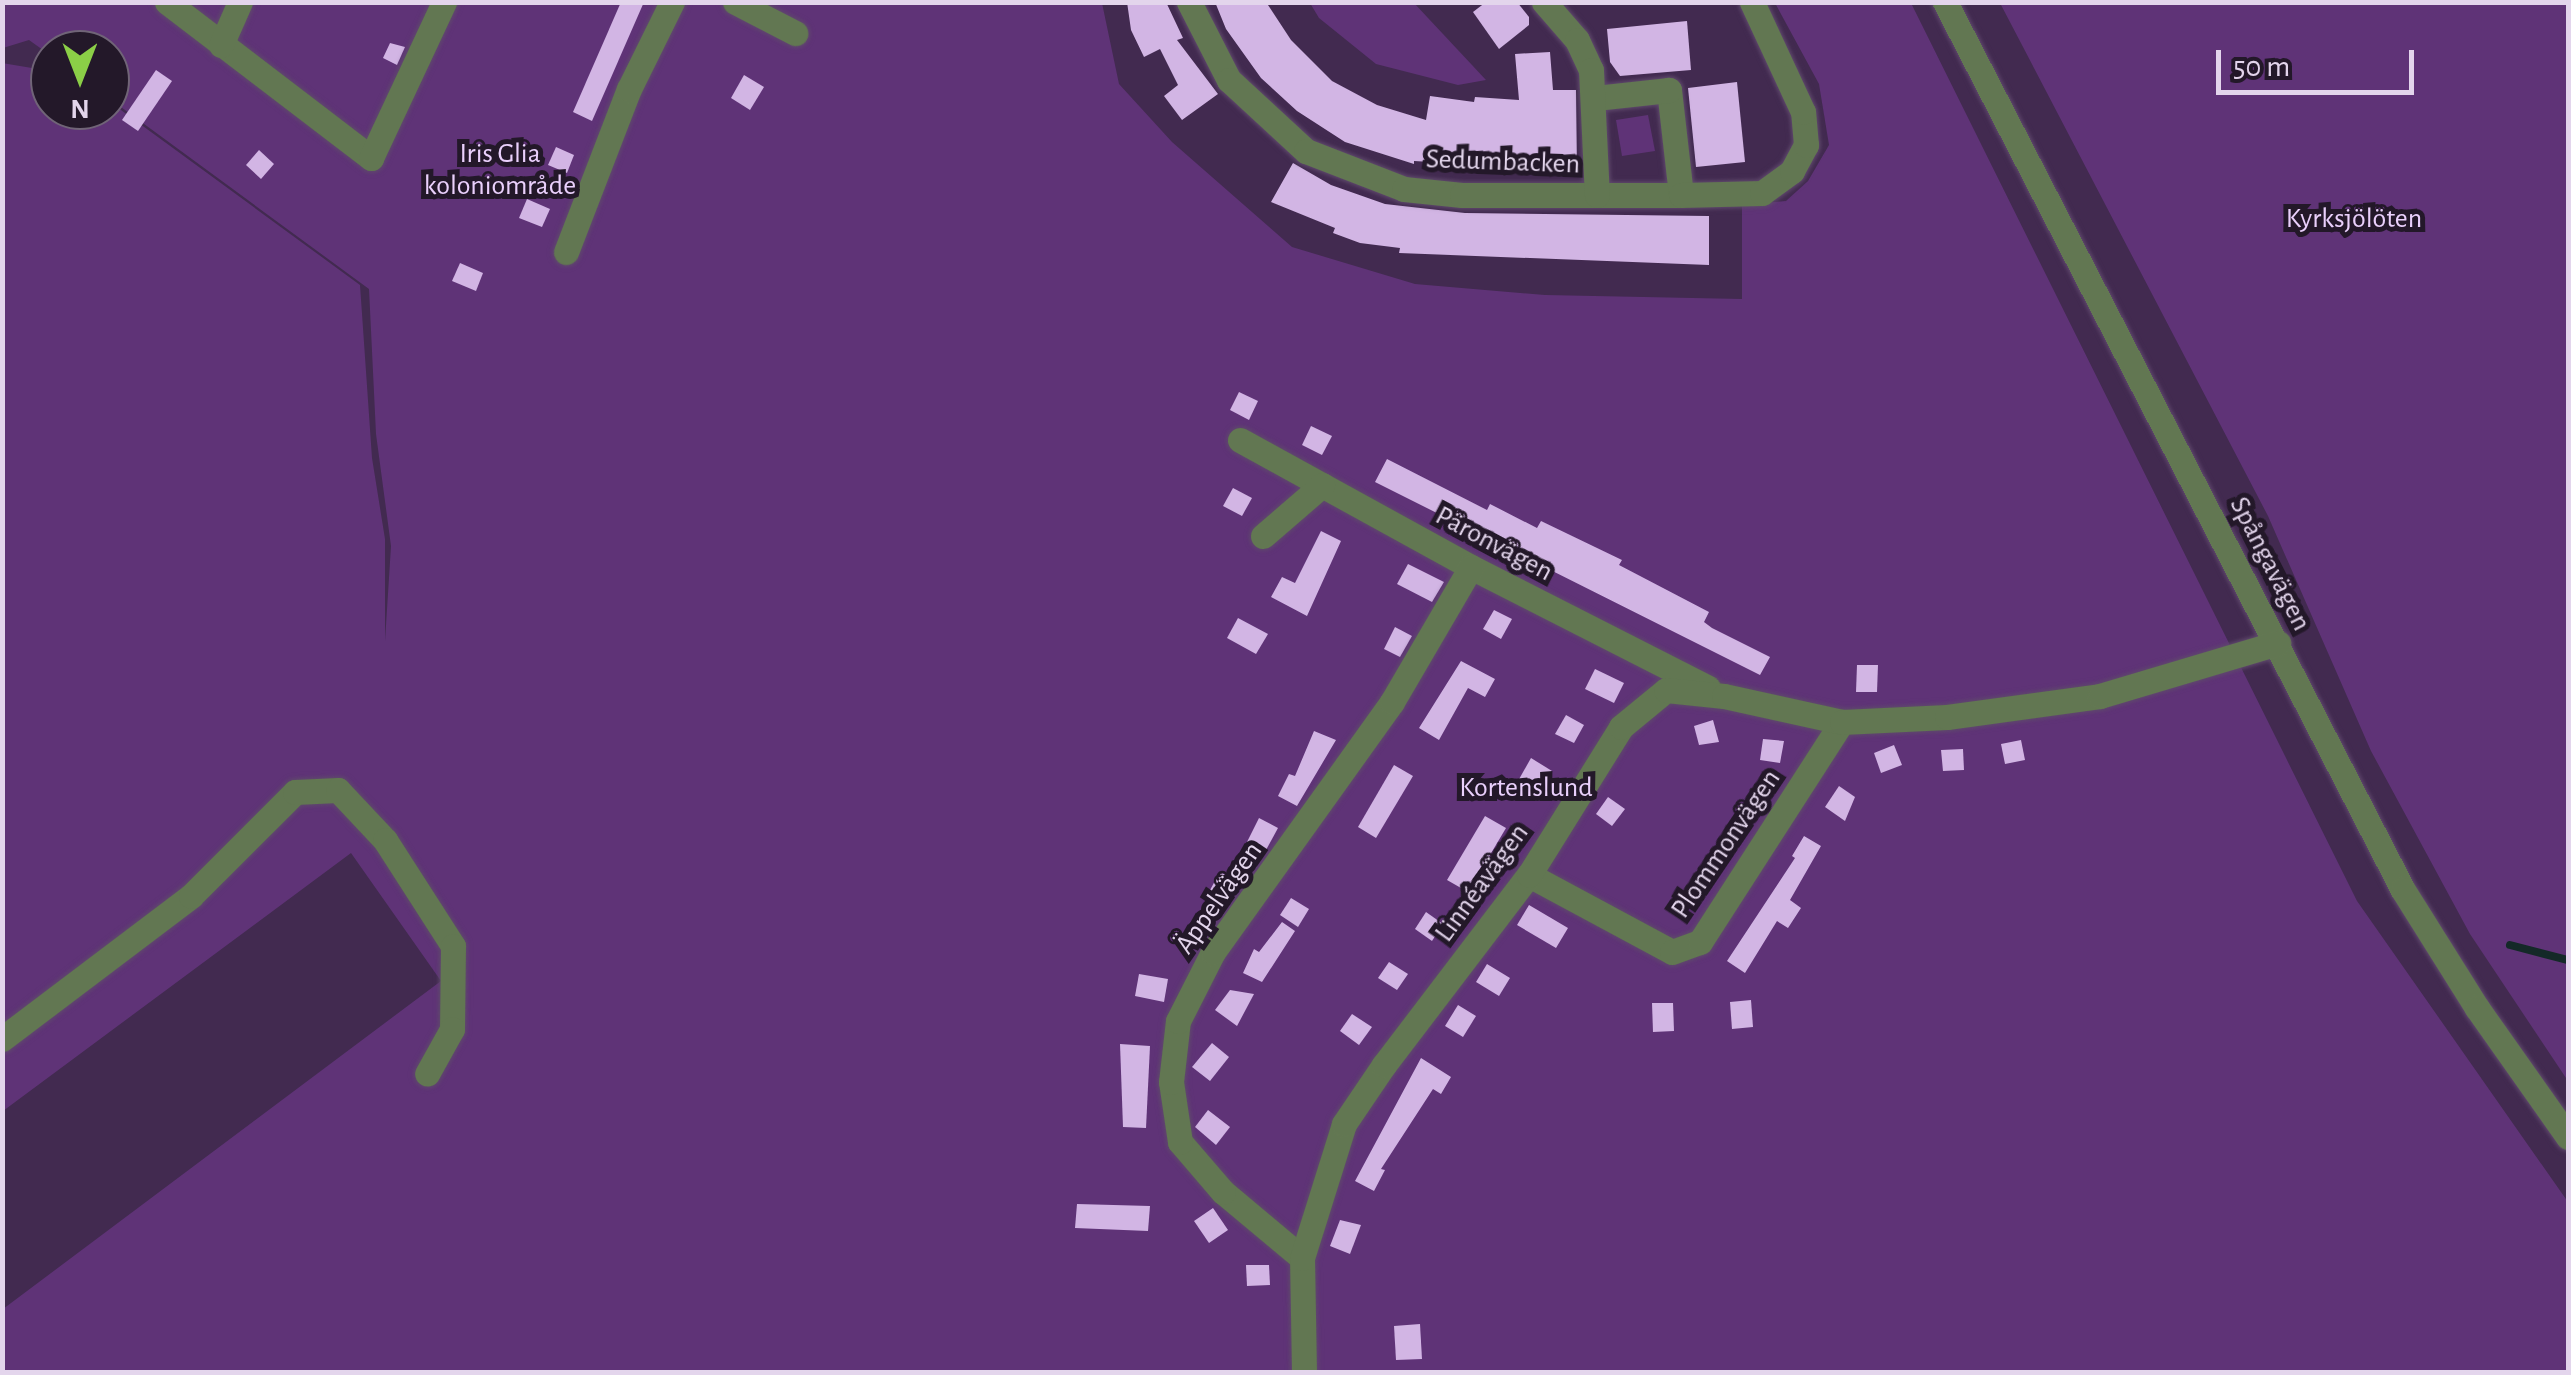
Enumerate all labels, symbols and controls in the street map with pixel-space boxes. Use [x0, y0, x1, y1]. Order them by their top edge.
north arrow [30, 30, 130, 130]
scale bar [2221, 30, 2418, 92]
text: 50 m [2233, 52, 2290, 82]
text: N [70, 94, 90, 122]
park label: Iris Glia koloniområde [424, 137, 576, 203]
street label: Sedumbacken [1425, 143, 1581, 181]
park label: Kyrksjölöten [2286, 202, 2422, 236]
street label: Spångavägen [2222, 491, 2318, 637]
street label: Päronvägen [1430, 499, 1558, 589]
street label: Plommonvägen [1664, 763, 1788, 925]
park label: Kortenslund [1459, 771, 1593, 805]
street label: Linnéavägen [1428, 817, 1536, 949]
street label: Äppelvägen [1168, 835, 1270, 961]

